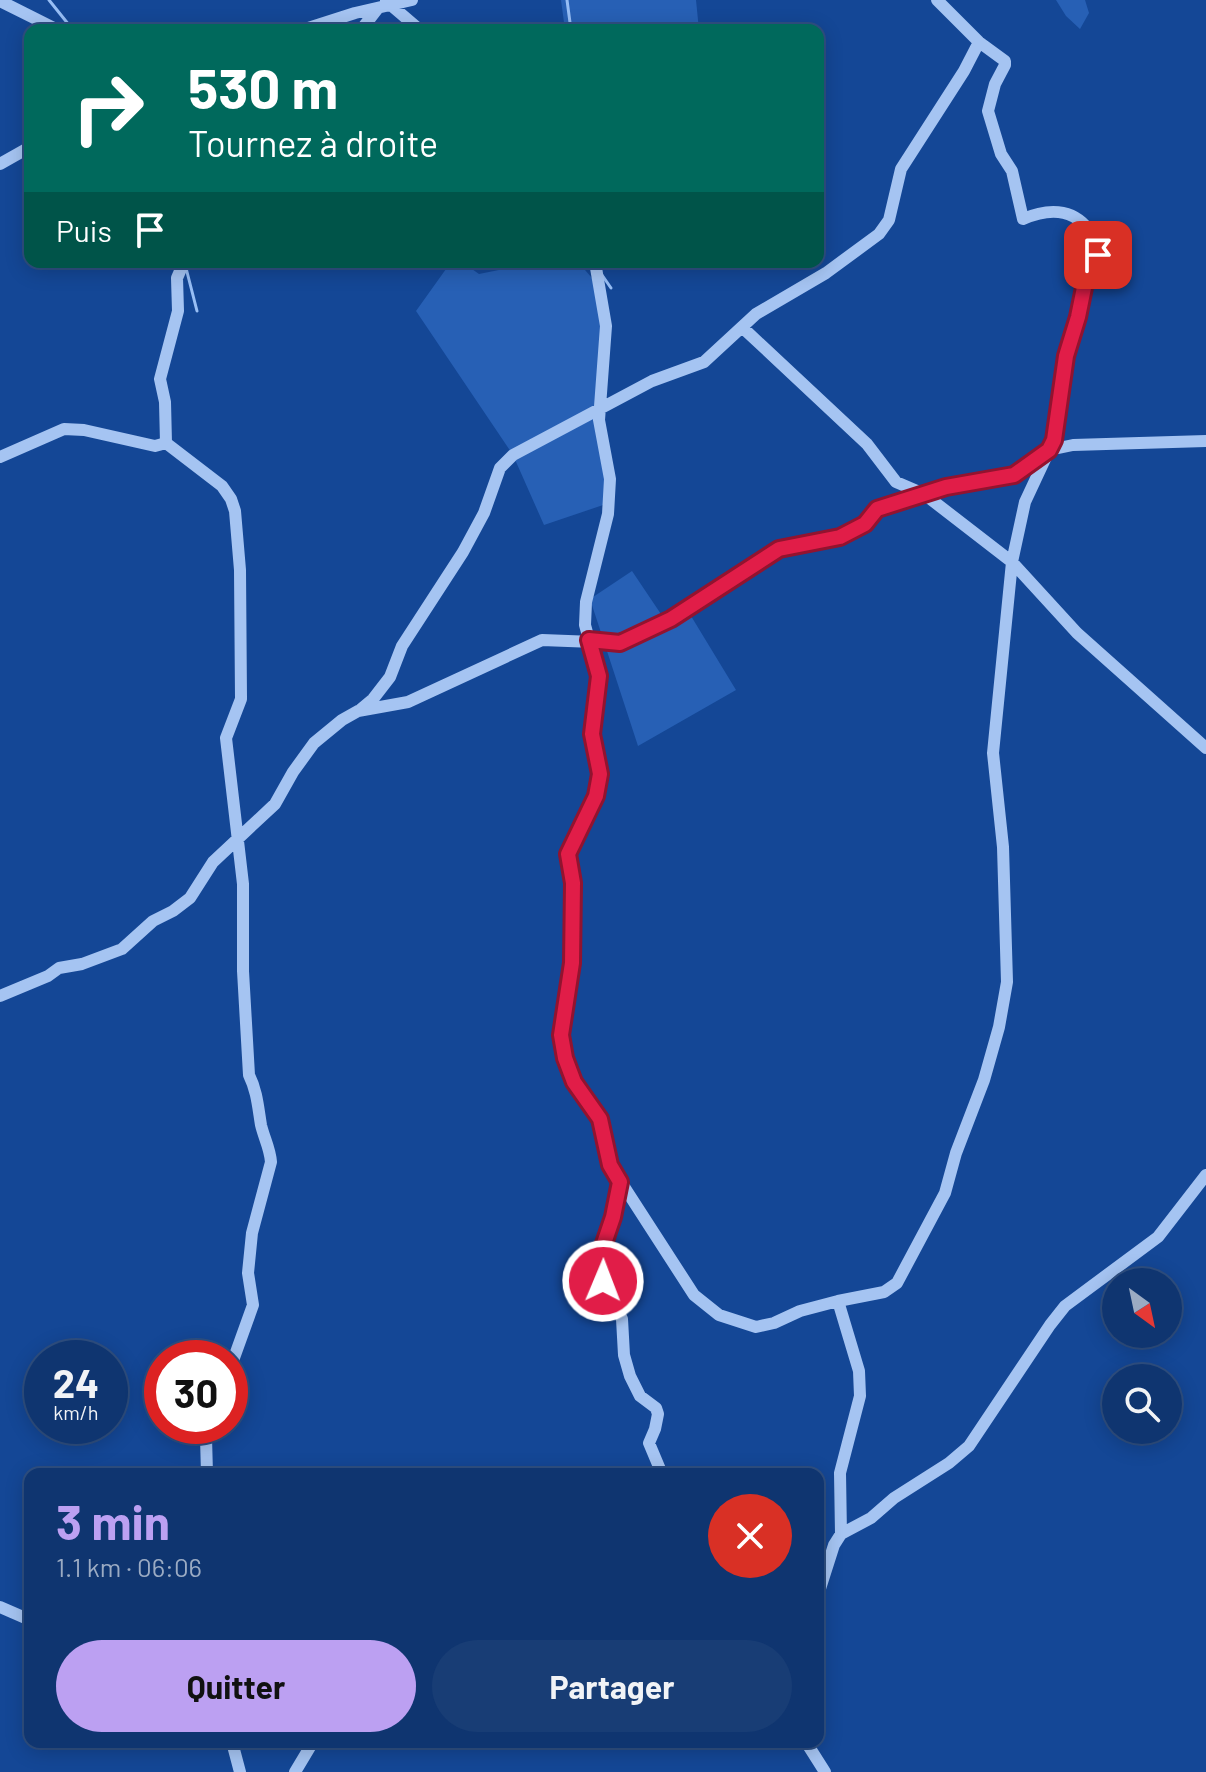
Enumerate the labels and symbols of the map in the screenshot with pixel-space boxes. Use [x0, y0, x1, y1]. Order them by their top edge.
pin [1064, 221, 1132, 289]
position arrow [561, 1239, 645, 1323]
north arrow [1102, 1268, 1182, 1348]
speed limit sign: 30 [144, 1340, 248, 1444]

